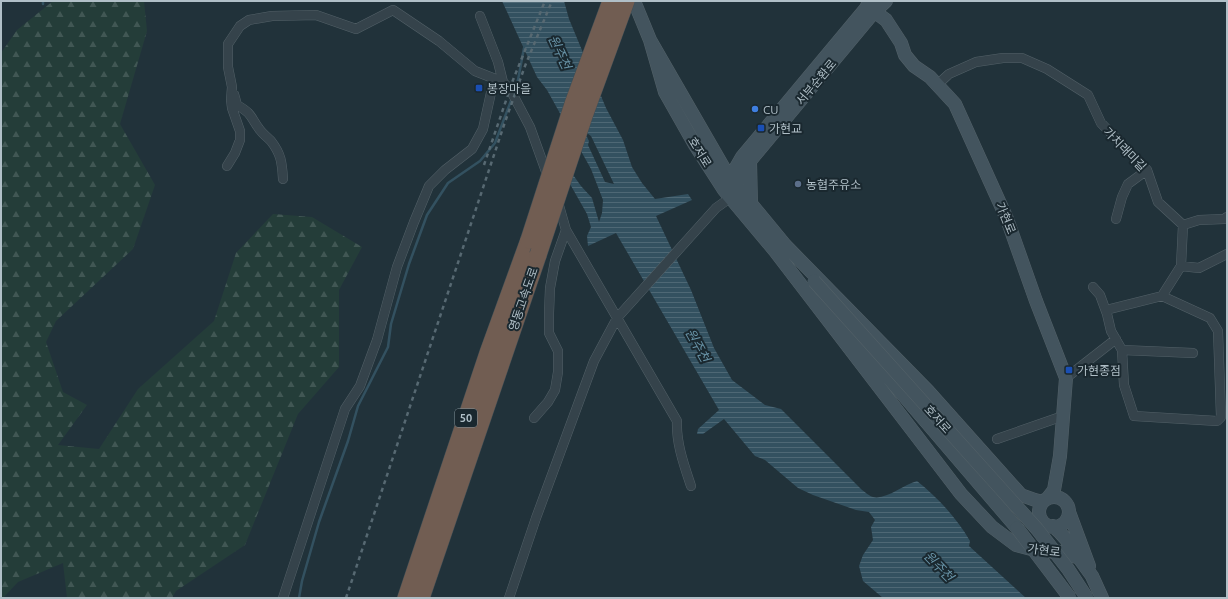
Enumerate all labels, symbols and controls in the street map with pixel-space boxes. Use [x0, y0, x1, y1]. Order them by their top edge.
water label: 원주천 [546, 33, 574, 72]
street label: 서부순환로 [793, 57, 839, 107]
place label: 봉장마을 [487, 82, 531, 95]
marker: 봉장마을 [474, 83, 484, 93]
place label: CU [763, 103, 779, 116]
marker: CU [750, 104, 760, 114]
place label: 가현교 [769, 122, 802, 135]
marker: 가현교 [756, 123, 766, 133]
street label: 가치래미길 [1101, 125, 1149, 173]
street label: 호저로 [686, 135, 714, 169]
place label: 농협주유소 [806, 178, 861, 191]
marker: 농협주유소 [793, 179, 803, 189]
street label: 가현로 [994, 200, 1018, 236]
street label: 영동고속도로 [506, 266, 540, 332]
water label: 원주천 [683, 326, 713, 365]
place label: 가현종점 [1077, 364, 1121, 377]
marker: 가현종점 [1064, 365, 1074, 375]
street label: 호저로 [922, 402, 954, 436]
road number: 50 [455, 409, 477, 427]
street label: 가현로 [1027, 542, 1061, 558]
water label: 원주천 [921, 548, 957, 585]

